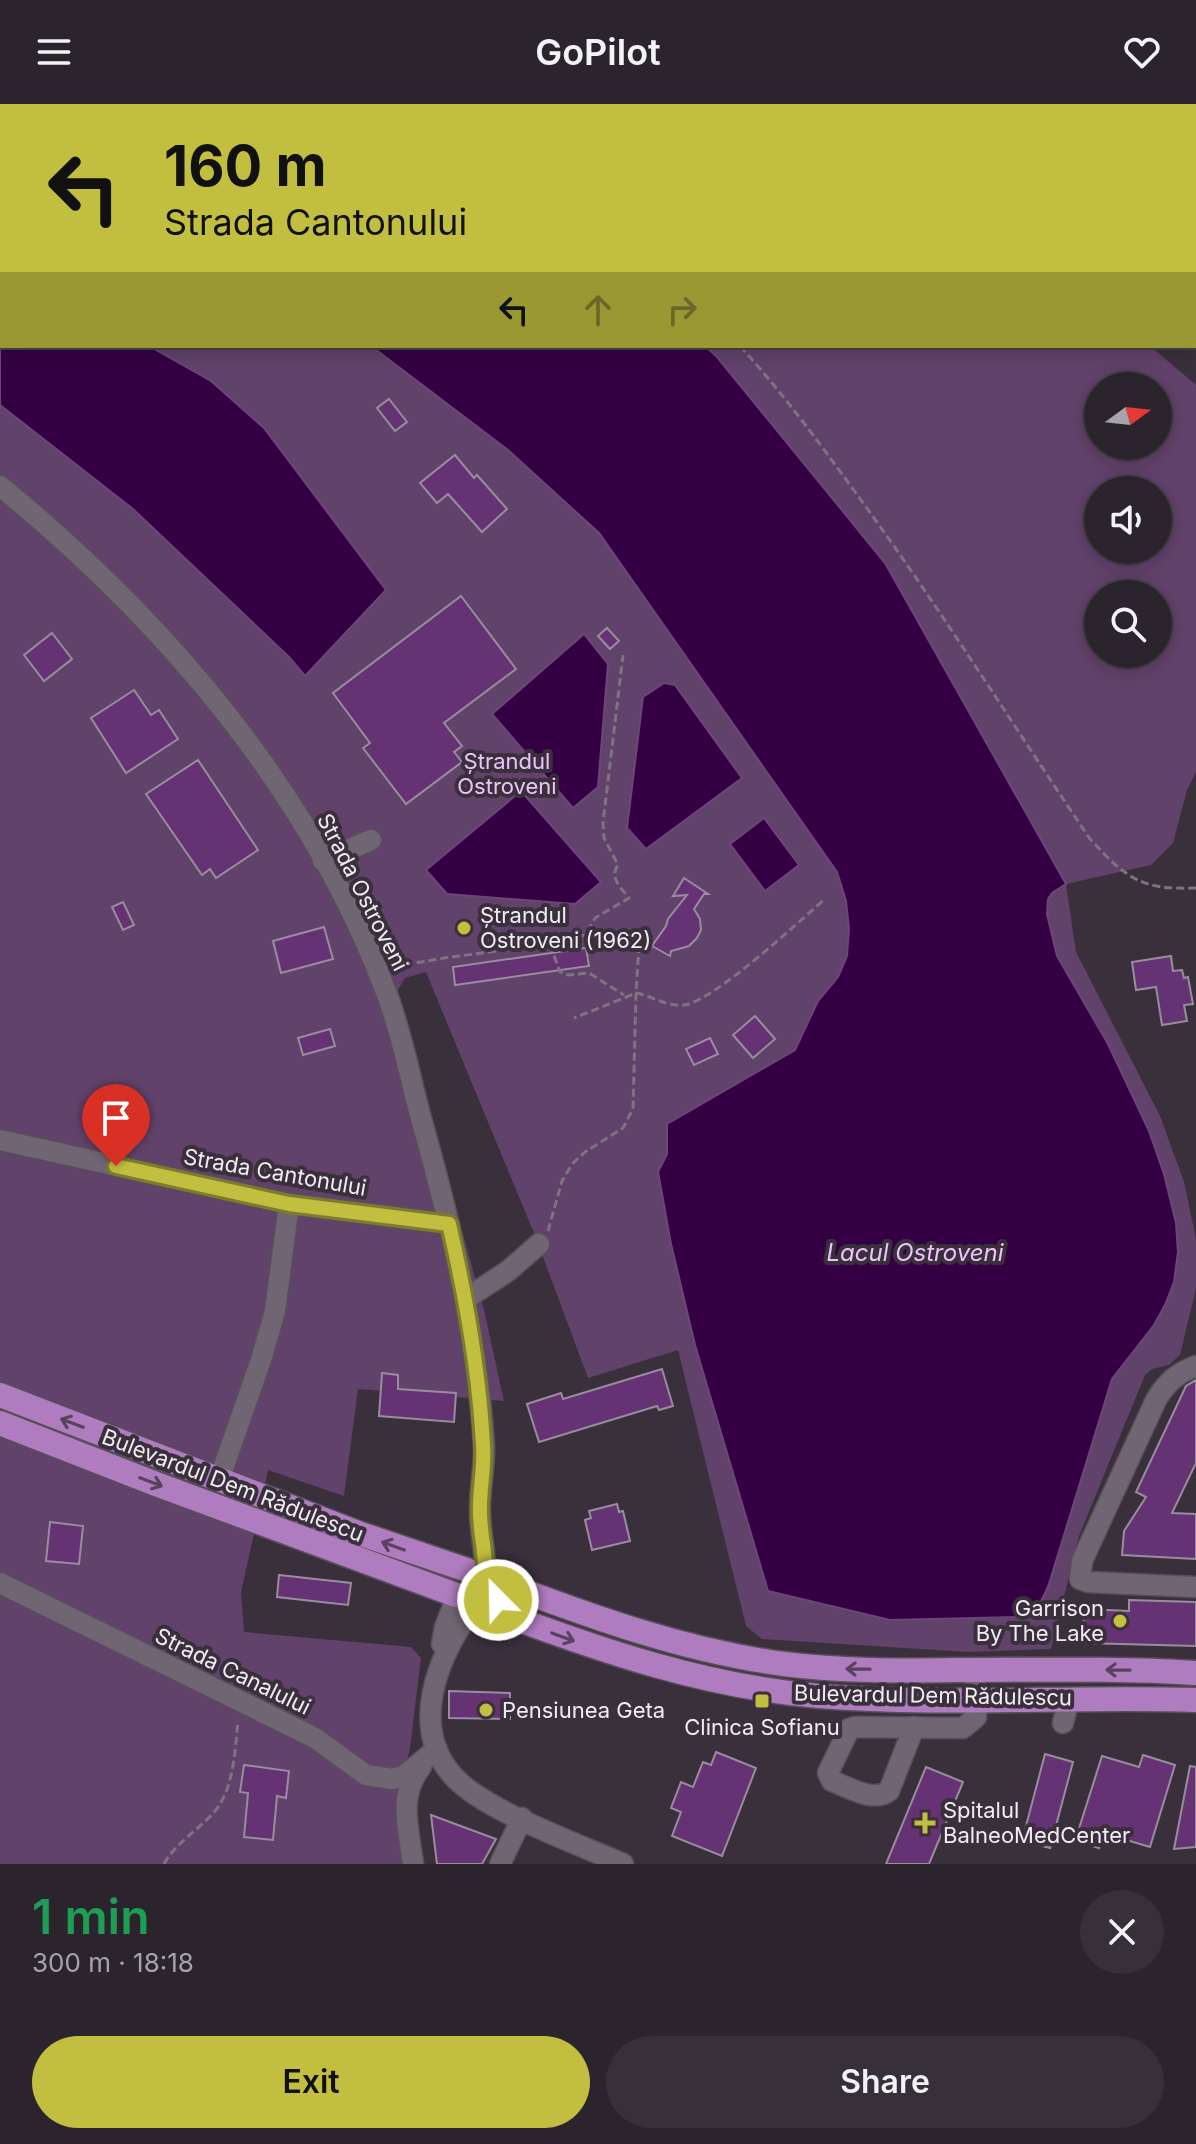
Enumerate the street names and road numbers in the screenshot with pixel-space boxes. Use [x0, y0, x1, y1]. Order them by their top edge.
street label: Strada Ostroveni [312, 809, 414, 975]
street label: Strada Cantonului [182, 1143, 368, 1201]
street label: Bulevardul Dem Rădulescu [99, 1423, 367, 1547]
street label: Strada Canalului [151, 1622, 315, 1720]
street label: Bulevardul Dem Rădulescu [794, 1680, 1072, 1710]

